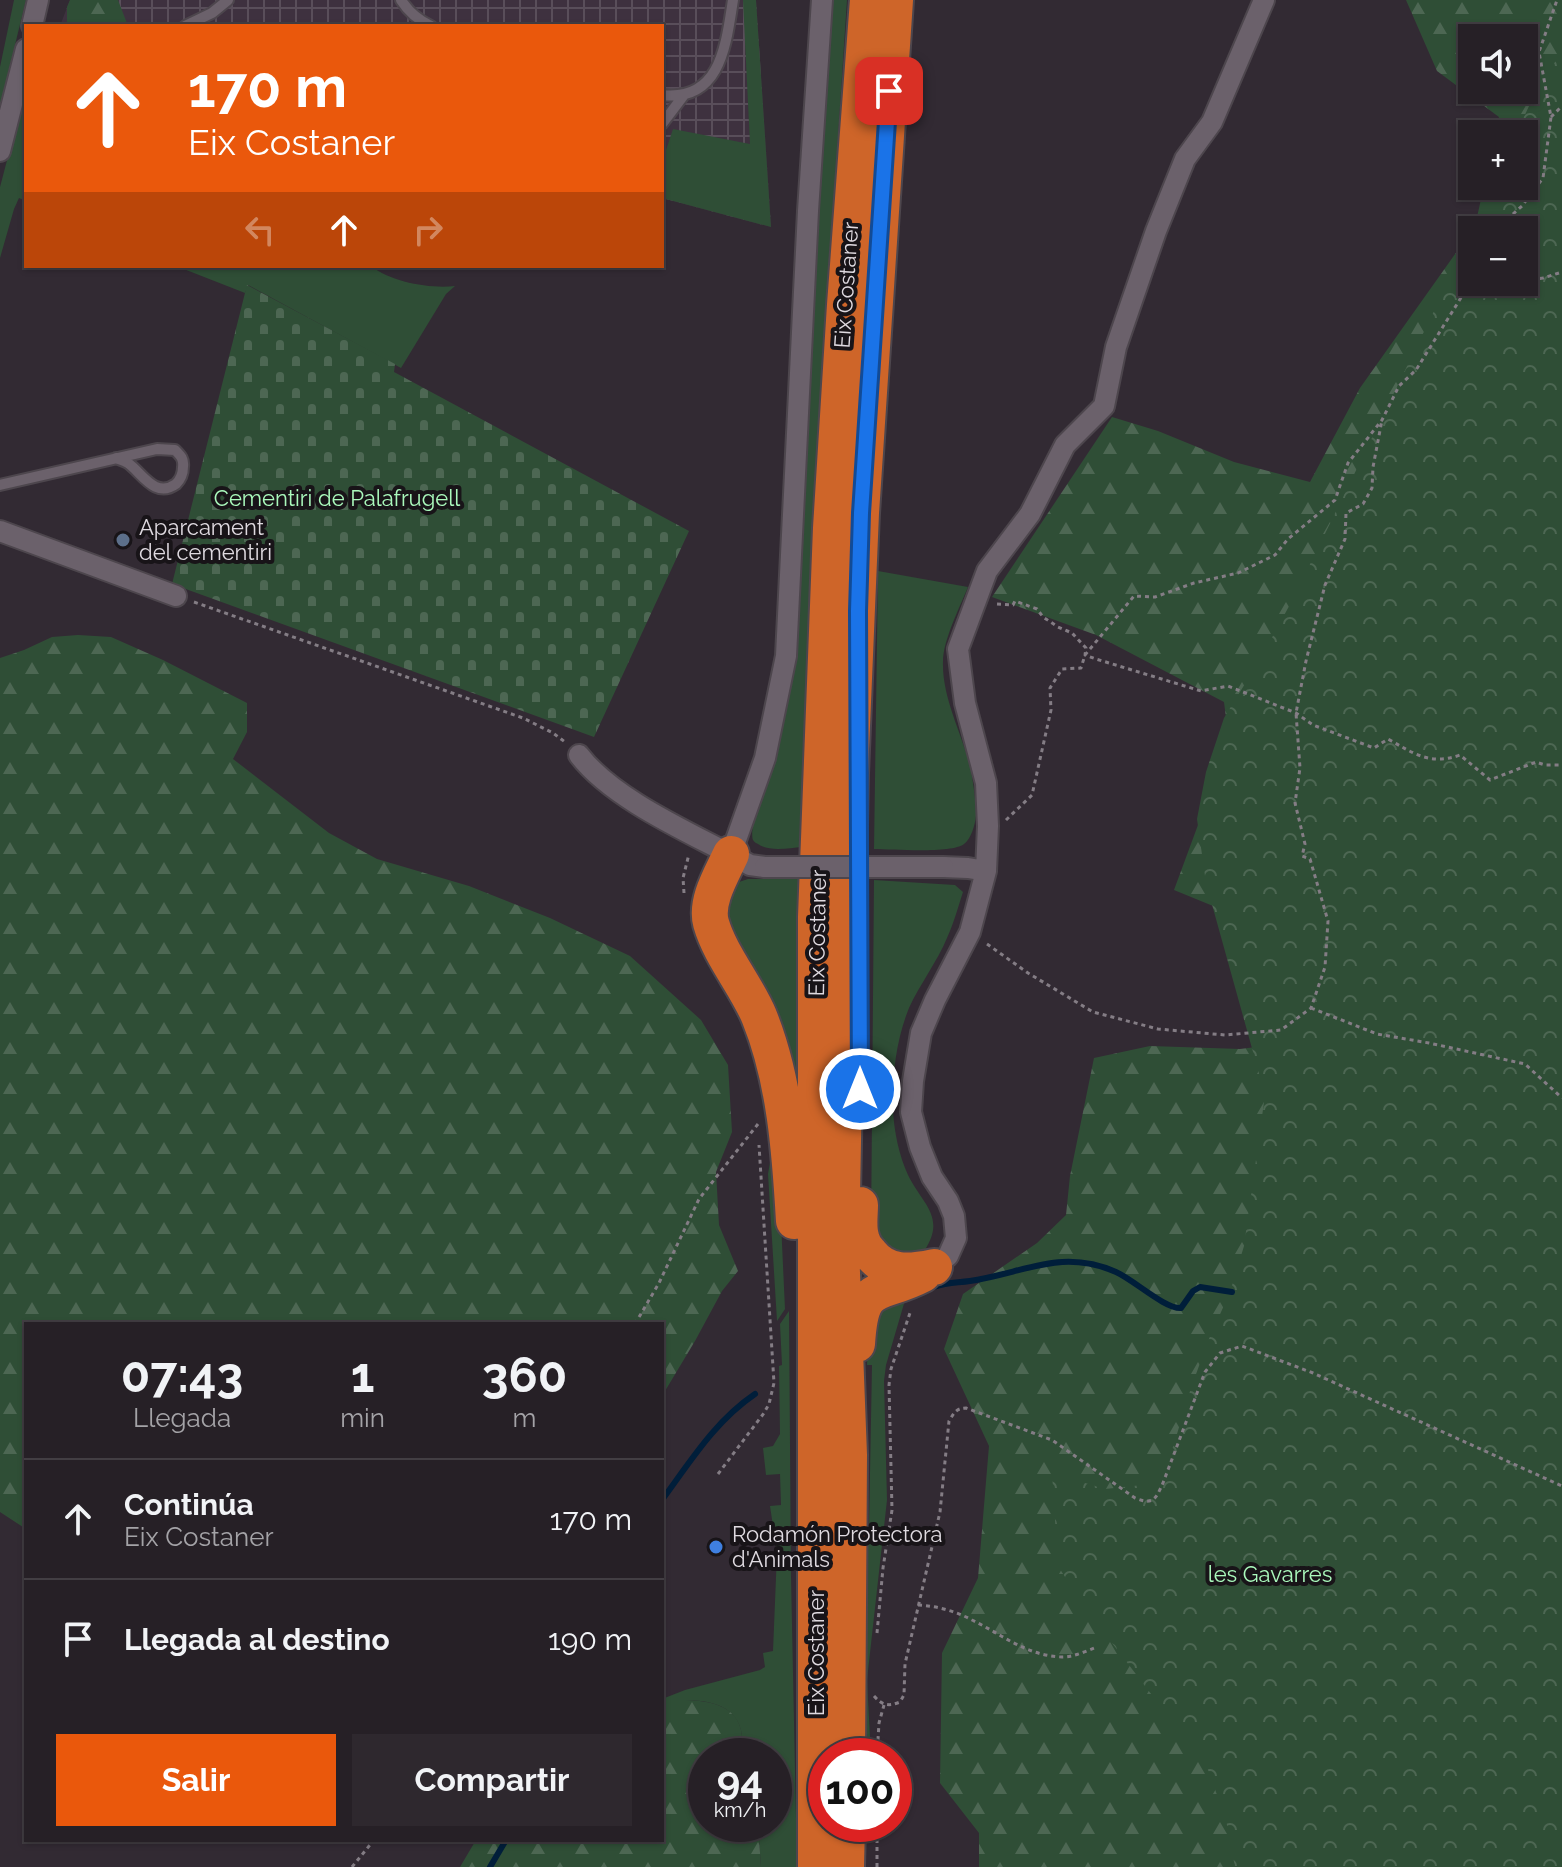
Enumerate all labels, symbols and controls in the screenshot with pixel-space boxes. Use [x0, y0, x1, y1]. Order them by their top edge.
map controls [1458, 24, 1538, 296]
button: sound [1458, 24, 1538, 104]
text: 170 m [188, 54, 347, 120]
icon: ahead [56, 56, 160, 160]
pin [855, 57, 923, 125]
icon: arrive [867, 69, 911, 113]
button: + [1458, 120, 1538, 200]
text: Eix Costaner [188, 121, 395, 163]
icon: left [238, 208, 282, 252]
icon: ahead [322, 208, 366, 252]
icon: right [406, 208, 450, 252]
button: − [1458, 216, 1538, 296]
street label: Eix Costaner [829, 221, 863, 349]
park label: Cementiri de Palafrugell [214, 485, 460, 511]
place label: Aparcament del cementiri [139, 514, 272, 565]
marker: Aparcament del cementiri [114, 531, 132, 549]
street label: Eix Costaner [803, 869, 831, 996]
position arrow [818, 1047, 902, 1131]
text: 07:43 [121, 1347, 243, 1403]
text: 1 [351, 1347, 374, 1403]
text: 360 [482, 1347, 567, 1403]
text: Llegada [133, 1403, 231, 1433]
text: min [340, 1403, 385, 1433]
text: m [512, 1403, 536, 1433]
text: Continúa [124, 1487, 254, 1522]
icon: ahead [56, 1497, 100, 1541]
text: 170 m [550, 1502, 632, 1537]
place label: Rodamón Protectora d'Animals [732, 1521, 943, 1572]
text: Eix Costaner [124, 1522, 274, 1552]
marker: Rodamón Protectora d'Animals [707, 1538, 725, 1556]
park label: les Gavarres [1208, 1561, 1332, 1587]
street label: Eix Costaner [803, 1589, 829, 1716]
icon: arrive [56, 1617, 100, 1661]
text: Llegada al destino [124, 1622, 390, 1657]
text: 190 m [548, 1622, 632, 1657]
button: Salir [56, 1734, 336, 1826]
button: Compartir [352, 1734, 632, 1826]
speed limit sign: 100 [808, 1738, 912, 1842]
text: 94 [717, 1756, 763, 1803]
text: km/h [714, 1798, 766, 1822]

